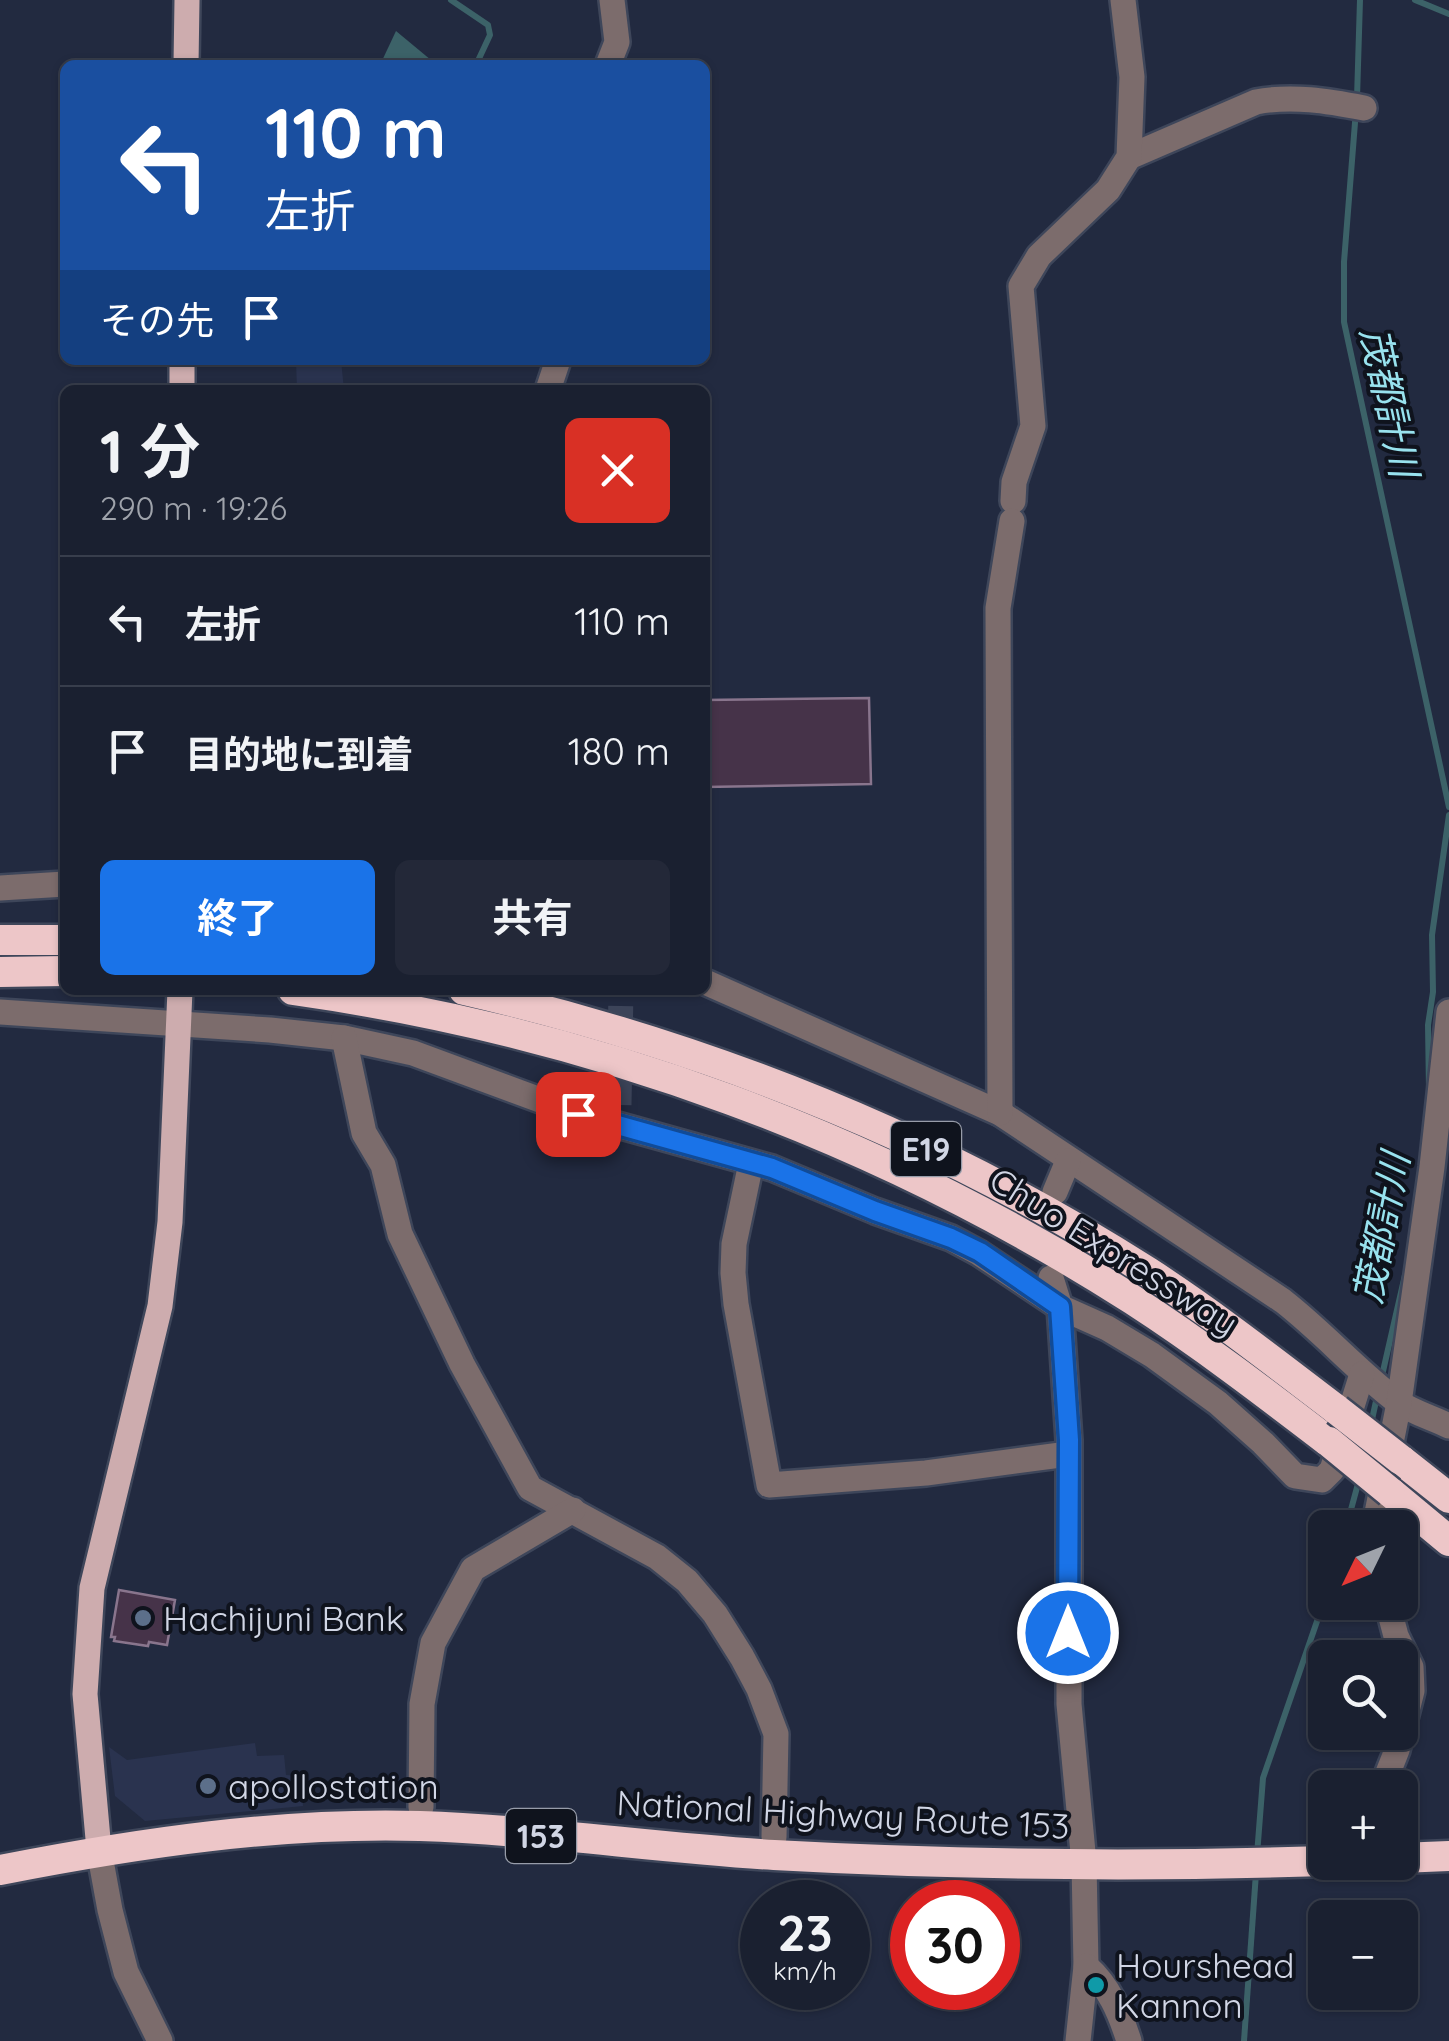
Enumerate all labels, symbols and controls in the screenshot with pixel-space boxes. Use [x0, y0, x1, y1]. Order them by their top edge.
text: 110 m [265, 88, 447, 176]
icon: left [100, 100, 230, 230]
text: 左折 [265, 182, 355, 238]
icon: arrive [234, 290, 289, 345]
text: その先 [100, 296, 214, 344]
water label: 茂都計川 [1351, 323, 1430, 485]
text: 1 分 [100, 413, 200, 488]
button: close [565, 418, 670, 523]
text: 290 m · 19:26 [100, 488, 287, 528]
icon: left [100, 594, 155, 649]
text: 110 m [574, 597, 670, 645]
text: 左折 [185, 600, 261, 648]
icon: arrive [100, 724, 155, 779]
text: 180 m [568, 727, 670, 775]
text: 目的地に到着 [185, 730, 413, 778]
button: 終了 [100, 860, 375, 975]
button: 共有 [395, 860, 670, 975]
pin [536, 1072, 621, 1157]
icon: arrive [551, 1087, 606, 1142]
road number: E19 [891, 1122, 961, 1176]
water label: 茂都計川 [1343, 1145, 1420, 1307]
street label: Chuo Expressway [982, 1157, 1246, 1345]
north arrow [1308, 1510, 1418, 1620]
map controls [1308, 1510, 1418, 2010]
position arrow [1016, 1581, 1120, 1685]
place label: Hachijuni Bank [163, 1596, 405, 1640]
marker: Hachijuni Bank [132, 1607, 154, 1629]
button: search [1308, 1640, 1418, 1750]
place label: apollostation [228, 1764, 439, 1808]
button: + [1308, 1770, 1418, 1880]
marker: apollostation [197, 1775, 219, 1797]
street label: National Highway Route 153 [615, 1780, 1071, 1848]
road number: 153 [506, 1809, 576, 1863]
speed limit sign: 30 [890, 1880, 1020, 2010]
button: − [1308, 1900, 1418, 2010]
text: 23 [777, 1901, 833, 1964]
place label: Hourshead Kannon [1116, 1943, 1294, 2027]
text: km/h [773, 1955, 837, 1986]
marker: Hourshead Kannon [1085, 1974, 1107, 1996]

